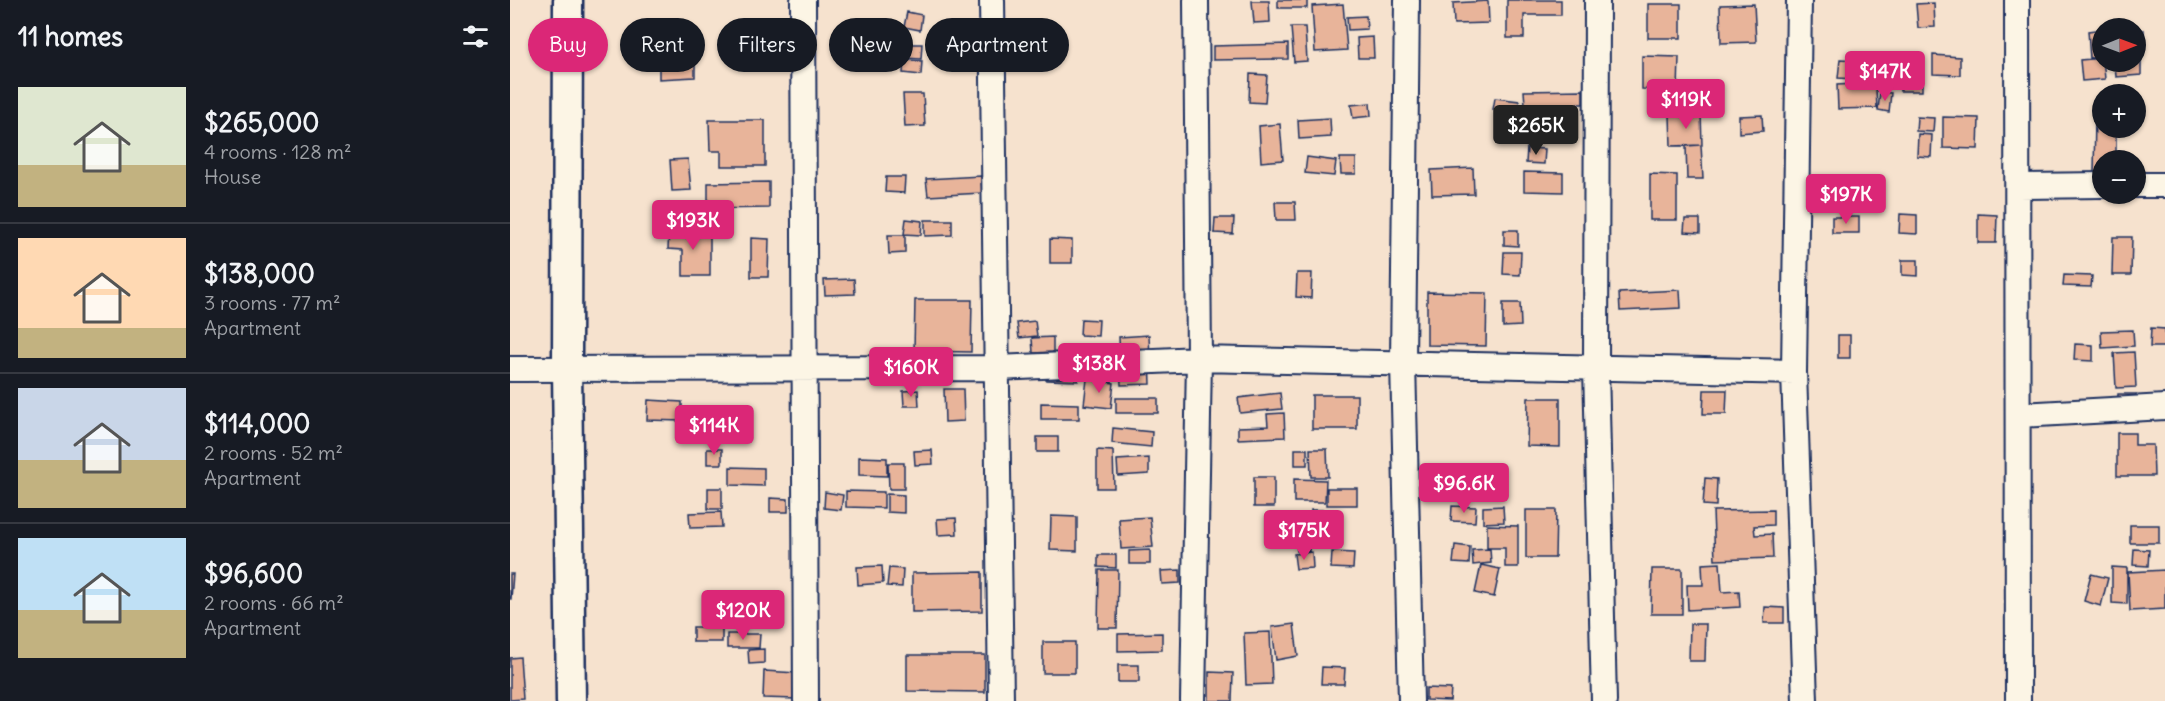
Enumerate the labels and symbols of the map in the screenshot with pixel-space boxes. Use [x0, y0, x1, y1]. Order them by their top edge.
north arrow [2092, 18, 2146, 72]
pin: $147K [1843, 51, 1927, 102]
pin: $119K [1644, 79, 1728, 130]
pin: $265K [1494, 105, 1578, 156]
pin: $197K [1804, 174, 1888, 225]
pin: $193K [651, 200, 735, 251]
pin: $138K [1057, 343, 1141, 394]
pin: $160K [869, 347, 953, 398]
pin: $114K [672, 405, 756, 456]
pin: $96.6K [1415, 463, 1513, 514]
pin: $175K [1262, 510, 1346, 561]
pin: $120K [701, 590, 785, 641]

